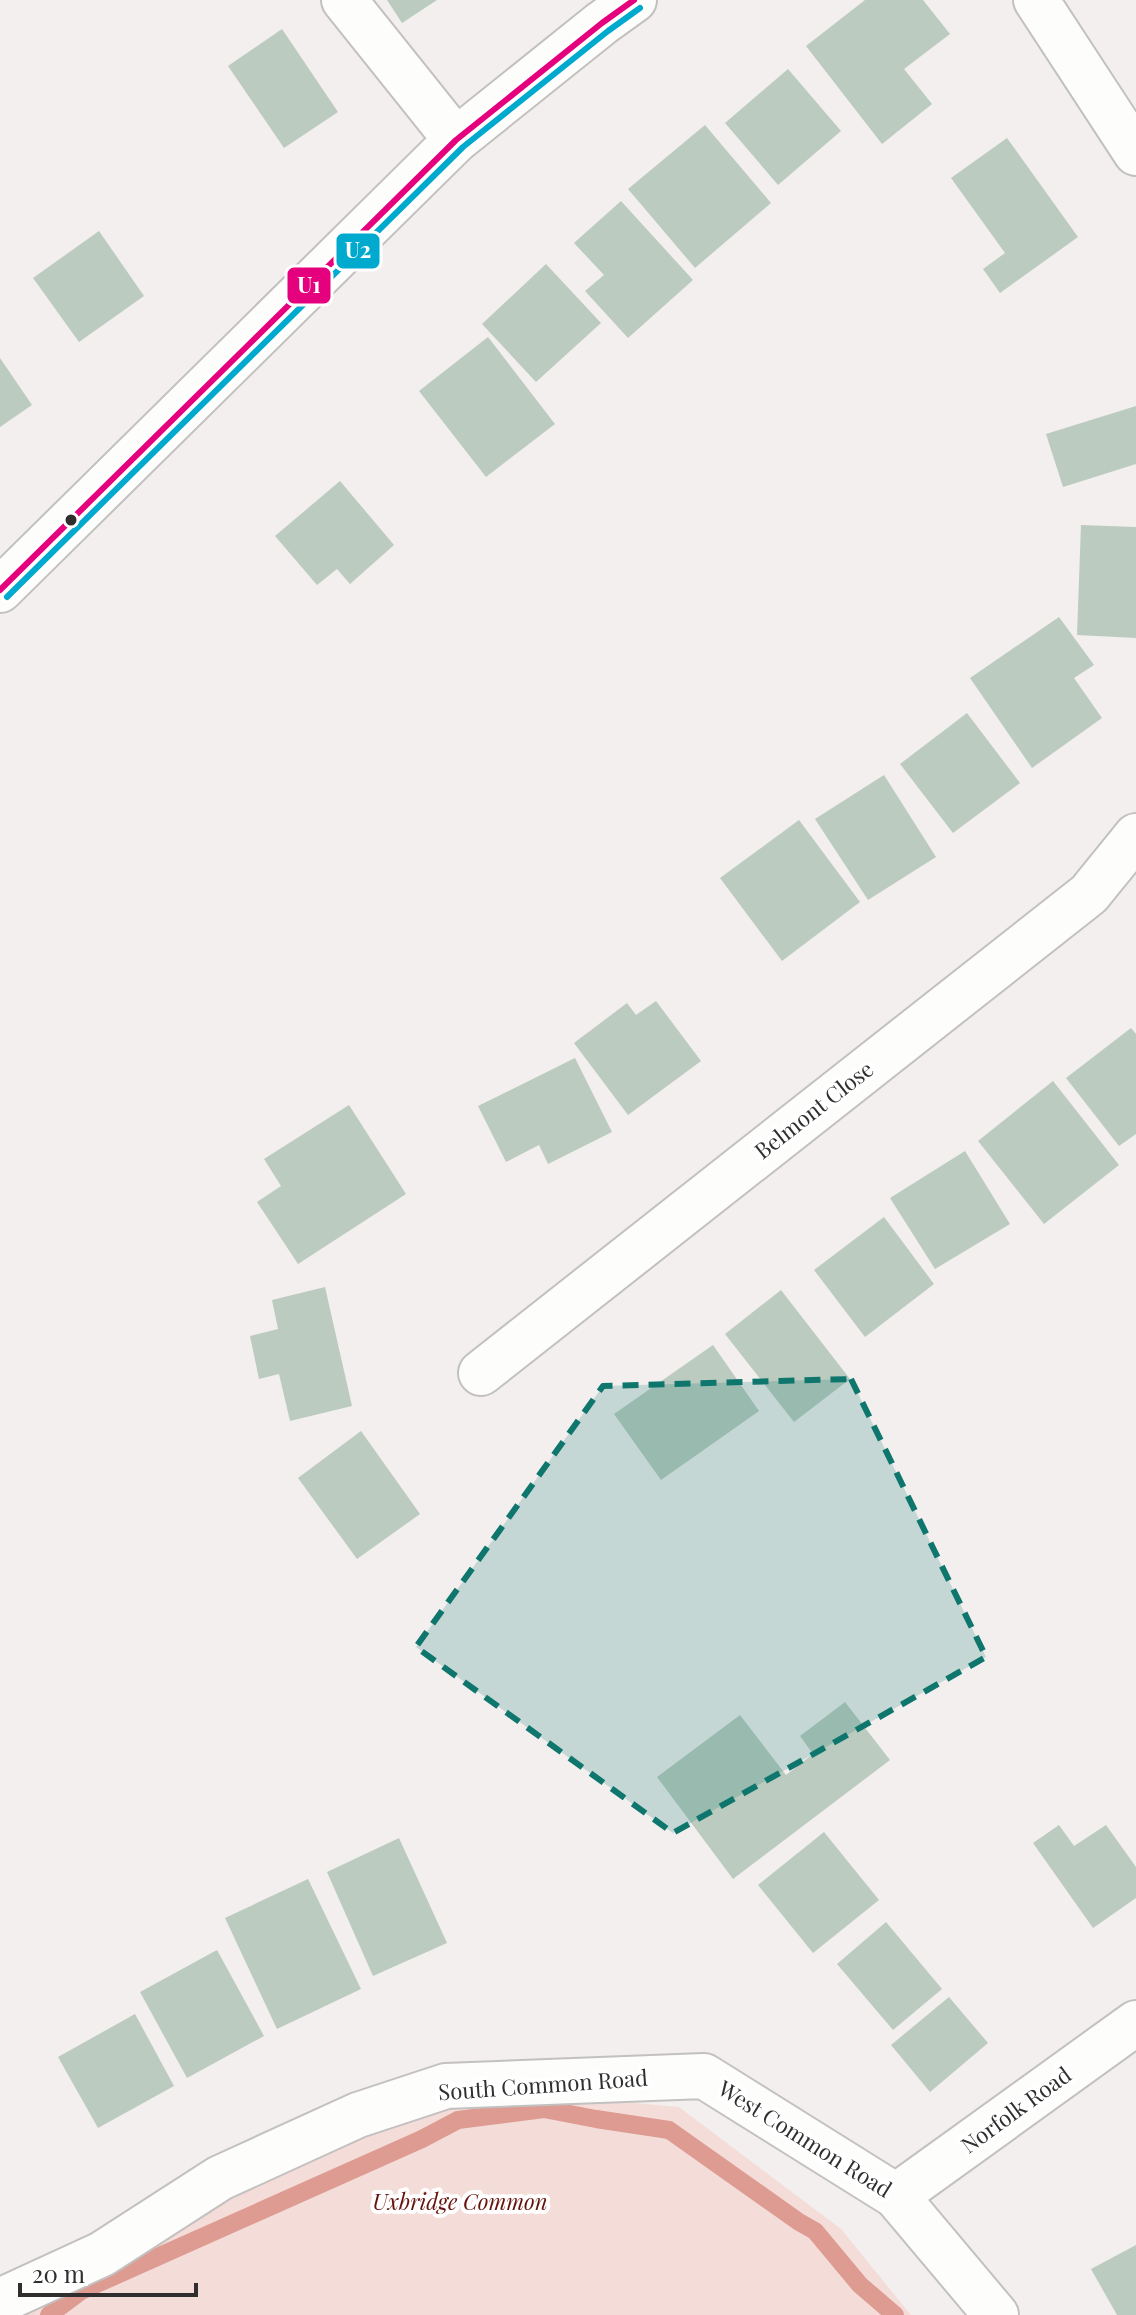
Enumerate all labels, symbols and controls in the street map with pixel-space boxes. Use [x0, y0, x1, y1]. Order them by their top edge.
line badge: U2 [335, 232, 381, 270]
text: U2 [345, 234, 371, 264]
line badge: U1 [286, 266, 332, 305]
text: U1 [297, 269, 321, 299]
unlabelled marker [63, 512, 79, 528]
street label: Belmont Close [748, 1053, 879, 1165]
street label: Norfolk Road [954, 2059, 1077, 2159]
street label: South Common Road [437, 2062, 649, 2106]
street label: West Common Road [712, 2072, 898, 2204]
park label: Uxbridge Common [372, 2186, 548, 2216]
scale bar [20, 2247, 196, 2297]
text: 20 m [32, 2257, 85, 2289]

